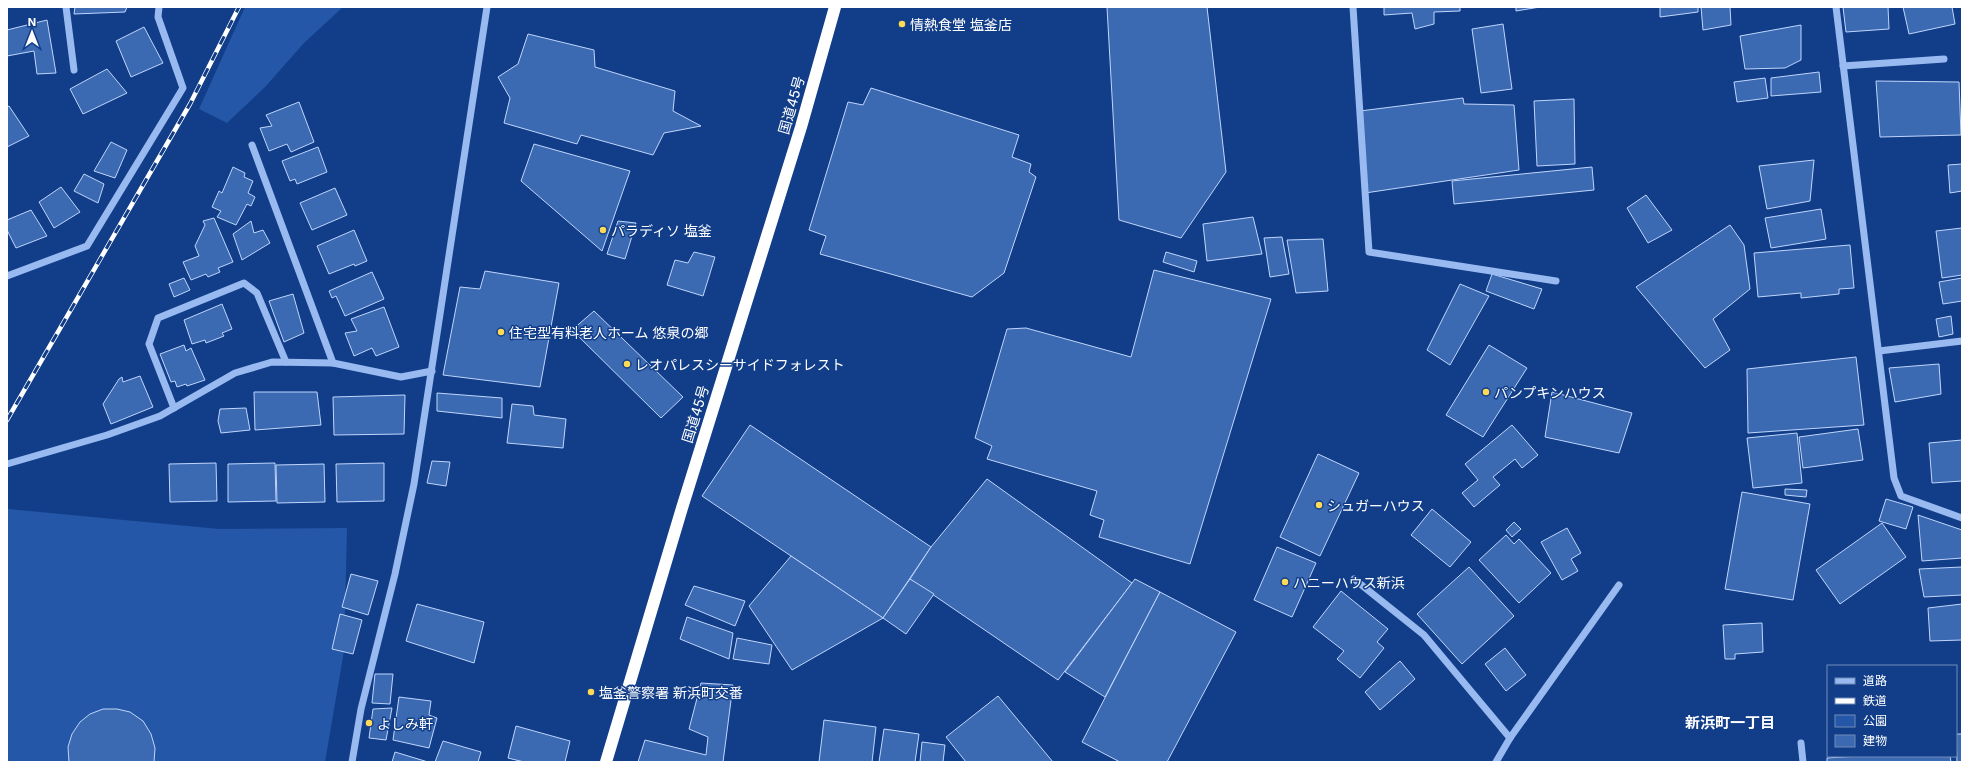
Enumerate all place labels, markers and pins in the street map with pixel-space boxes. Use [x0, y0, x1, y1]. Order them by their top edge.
place label: 情熱食堂 塩釜店 [910, 16, 1012, 33]
marker: 情熱食堂 塩釜店 [897, 19, 907, 29]
place label: パラディソ 塩釜 [611, 222, 712, 239]
marker: パラディソ 塩釜 [598, 225, 608, 235]
place label: 住宅型有料老人ホーム 悠泉の郷 [509, 324, 709, 341]
marker: 住宅型有料老人ホーム 悠泉の郷 [496, 327, 506, 337]
place label: レオパレスシーサイドフォレスト [635, 356, 845, 373]
marker: レオパレスシーサイドフォレスト [622, 359, 632, 369]
place label: パンプキンハウス [1494, 384, 1606, 401]
marker: パンプキンハウス [1481, 387, 1491, 397]
place label: シュガーハウス [1327, 497, 1425, 514]
marker: シュガーハウス [1314, 500, 1324, 510]
place label: ハニーハウス新浜 [1293, 574, 1405, 591]
marker: ハニーハウス新浜 [1280, 577, 1290, 587]
place label: 塩釜警察署 新浜町交番 [599, 684, 743, 701]
marker: 塩釜警察署 新浜町交番 [586, 687, 596, 697]
place label: よしみ軒 [377, 715, 433, 732]
marker: よしみ軒 [364, 718, 374, 728]

